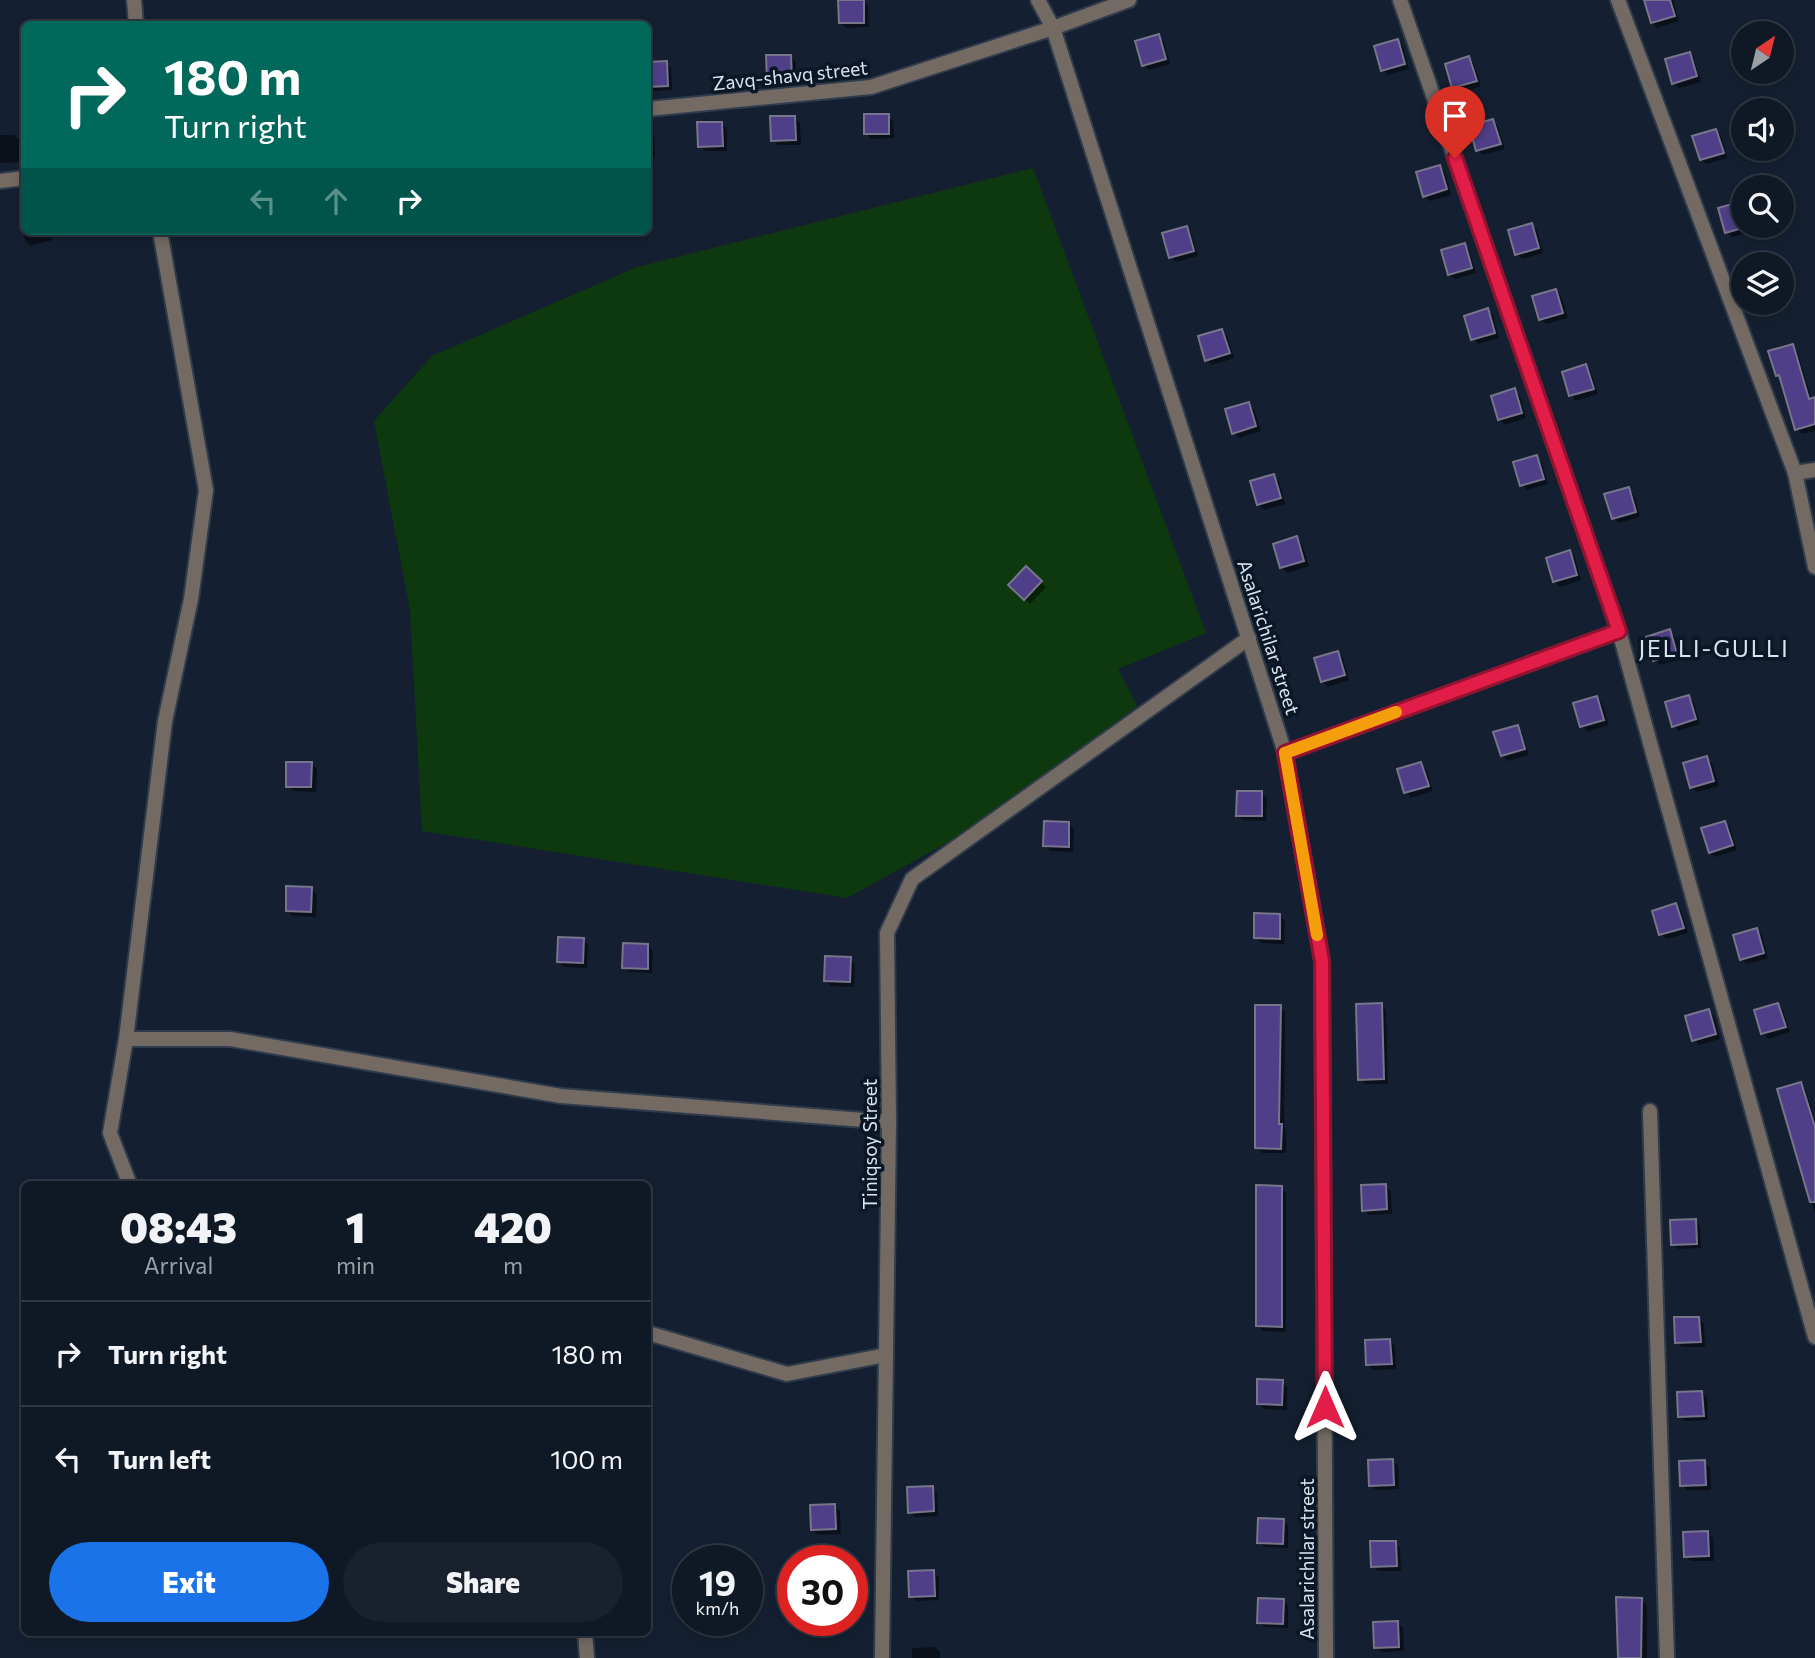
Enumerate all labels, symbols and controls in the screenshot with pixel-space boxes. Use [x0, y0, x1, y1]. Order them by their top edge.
north arrow [1731, 21, 1794, 84]
map controls [1731, 21, 1794, 315]
text: 180 m [164, 45, 301, 105]
icon: right [49, 49, 140, 140]
street label: Zavq-shavq street [711, 55, 869, 95]
pin [1425, 86, 1485, 158]
icon: arrive [1436, 97, 1474, 135]
button: sound [1731, 98, 1794, 161]
text: Turn right [164, 105, 307, 145]
button: search [1731, 175, 1794, 238]
icon: left [244, 182, 282, 220]
icon: ahead [317, 182, 355, 220]
icon: right [390, 182, 428, 220]
button: layers [1731, 252, 1794, 315]
street label: Asalarichilar street [1233, 557, 1305, 718]
district label: JELLI-GULLI [1638, 634, 1790, 662]
street label: Tiniqsoy Street [858, 1078, 881, 1209]
text: 08:43 [120, 1200, 237, 1252]
text: 1 [346, 1200, 365, 1252]
text: 420 [474, 1200, 552, 1252]
text: Arrival [144, 1251, 213, 1279]
text: min [336, 1251, 375, 1279]
text: m [503, 1251, 523, 1279]
icon: right [49, 1335, 87, 1373]
text: Turn right [108, 1338, 227, 1369]
text: 180 m [551, 1338, 623, 1369]
position arrow [1288, 1370, 1362, 1444]
icon: left [49, 1440, 87, 1478]
text: Turn left [108, 1443, 211, 1474]
text: 100 m [550, 1443, 623, 1474]
street label: Asalarichilar street [1295, 1478, 1318, 1640]
button: Exit [49, 1542, 329, 1622]
button: Share [343, 1542, 623, 1622]
speed limit sign: 30 [777, 1545, 868, 1636]
text: 19 [699, 1560, 736, 1603]
text: km/h [696, 1597, 739, 1619]

